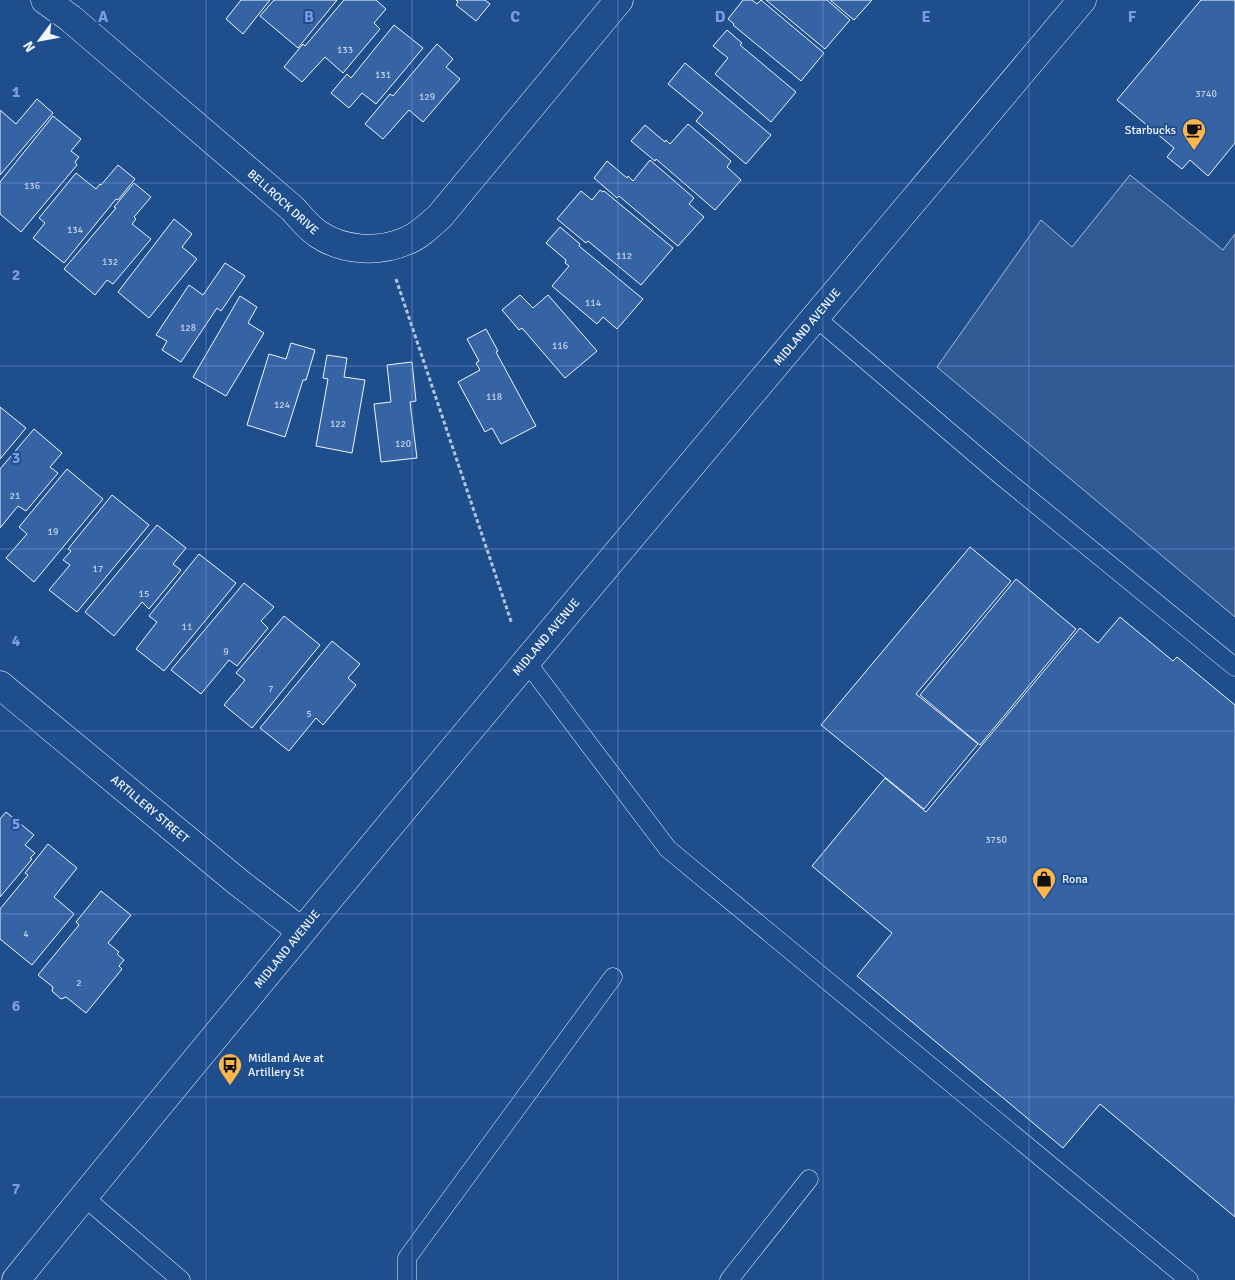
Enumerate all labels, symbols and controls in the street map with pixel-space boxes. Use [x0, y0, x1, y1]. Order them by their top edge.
text: A [98, 7, 109, 27]
text: B [304, 7, 314, 27]
text: C [510, 7, 520, 27]
text: D [715, 7, 726, 27]
text: E [921, 7, 931, 27]
text: F [1128, 7, 1137, 27]
north arrow [15, 15, 65, 65]
text: N [20, 38, 39, 55]
house number: 133 [337, 44, 353, 56]
house number: 131 [375, 69, 391, 81]
text: 1 [12, 82, 21, 102]
house number: 3740 [1195, 88, 1217, 100]
house number: 129 [419, 91, 435, 103]
cafe icon: Starbucks [1181, 117, 1207, 151]
place label: Starbucks [1125, 123, 1176, 138]
street label: BELLROCK DRIVE [244, 167, 321, 238]
house number: 136 [24, 180, 40, 192]
house number: 134 [67, 224, 84, 236]
house number: 112 [616, 250, 632, 262]
house number: 132 [102, 256, 118, 268]
text: 2 [12, 265, 20, 285]
street label: MIDLAND AVENUE [771, 285, 844, 369]
house number: 114 [585, 297, 602, 309]
house number: 128 [180, 322, 196, 334]
house number: 116 [552, 340, 568, 352]
house number: 118 [486, 391, 502, 403]
house number: 124 [274, 399, 291, 411]
house number: 122 [330, 418, 346, 430]
house number: 120 [395, 438, 411, 450]
text: 3 [12, 448, 20, 468]
house number: 21 [10, 490, 20, 502]
house number: 19 [48, 526, 58, 538]
house number: 17 [93, 563, 103, 575]
house number: 15 [139, 588, 149, 600]
street label: MIDLAND AVENUE [510, 595, 583, 679]
house number: 11 [182, 621, 192, 633]
text: 4 [12, 631, 21, 651]
house number: 9 [223, 646, 229, 658]
house number: 7 [268, 683, 274, 695]
house number: 5 [306, 708, 312, 720]
street label: ARTILLERY STREET [108, 772, 192, 847]
text: 5 [12, 814, 20, 834]
house number: 3750 [985, 834, 1007, 846]
shop icon: Rona [1031, 866, 1057, 900]
place label: Rona [1062, 872, 1088, 887]
street label: MIDLAND AVENUE [251, 907, 324, 992]
house number: 4 [23, 928, 29, 940]
house number: 2 [76, 977, 82, 989]
text: 6 [12, 996, 21, 1016]
place label: Midland Ave at Artillery St [248, 1051, 324, 1080]
bus stop icon: Midland Ave at Artillery St [217, 1052, 243, 1086]
text: 7 [12, 1179, 21, 1199]

